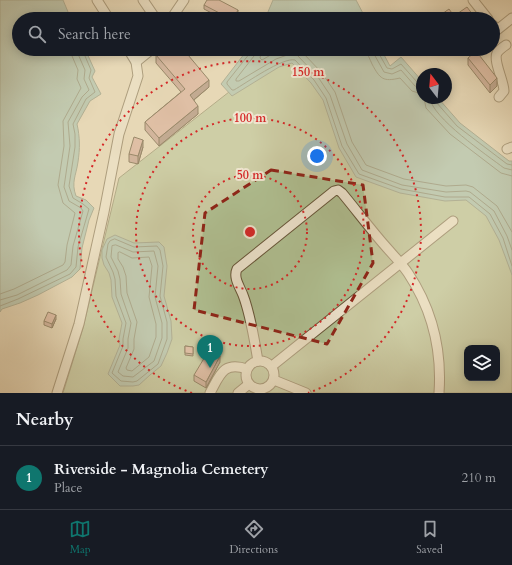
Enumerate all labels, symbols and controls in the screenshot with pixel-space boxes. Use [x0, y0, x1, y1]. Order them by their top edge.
search box [12, 12, 500, 56]
icon: search [26, 23, 48, 45]
text: Search here [58, 24, 131, 44]
text: 150 m [292, 64, 325, 80]
north arrow [416, 68, 452, 104]
text: 100 m [234, 110, 267, 126]
your location [307, 146, 327, 166]
text: 50 m [237, 167, 264, 183]
centre of rings [243, 225, 257, 239]
pin: 1 [197, 335, 223, 368]
map controls [464, 345, 500, 381]
button: layers [464, 345, 500, 381]
text: Nearby [16, 408, 73, 431]
text: Riverside - Magnolia Cemetery [54, 459, 269, 479]
text: 1 [26, 469, 32, 487]
text: 210 m [462, 469, 496, 487]
text: Place [54, 479, 82, 497]
tab: Map [69, 518, 91, 557]
tab: Directions [229, 518, 278, 557]
tab: Saved [416, 518, 443, 557]

